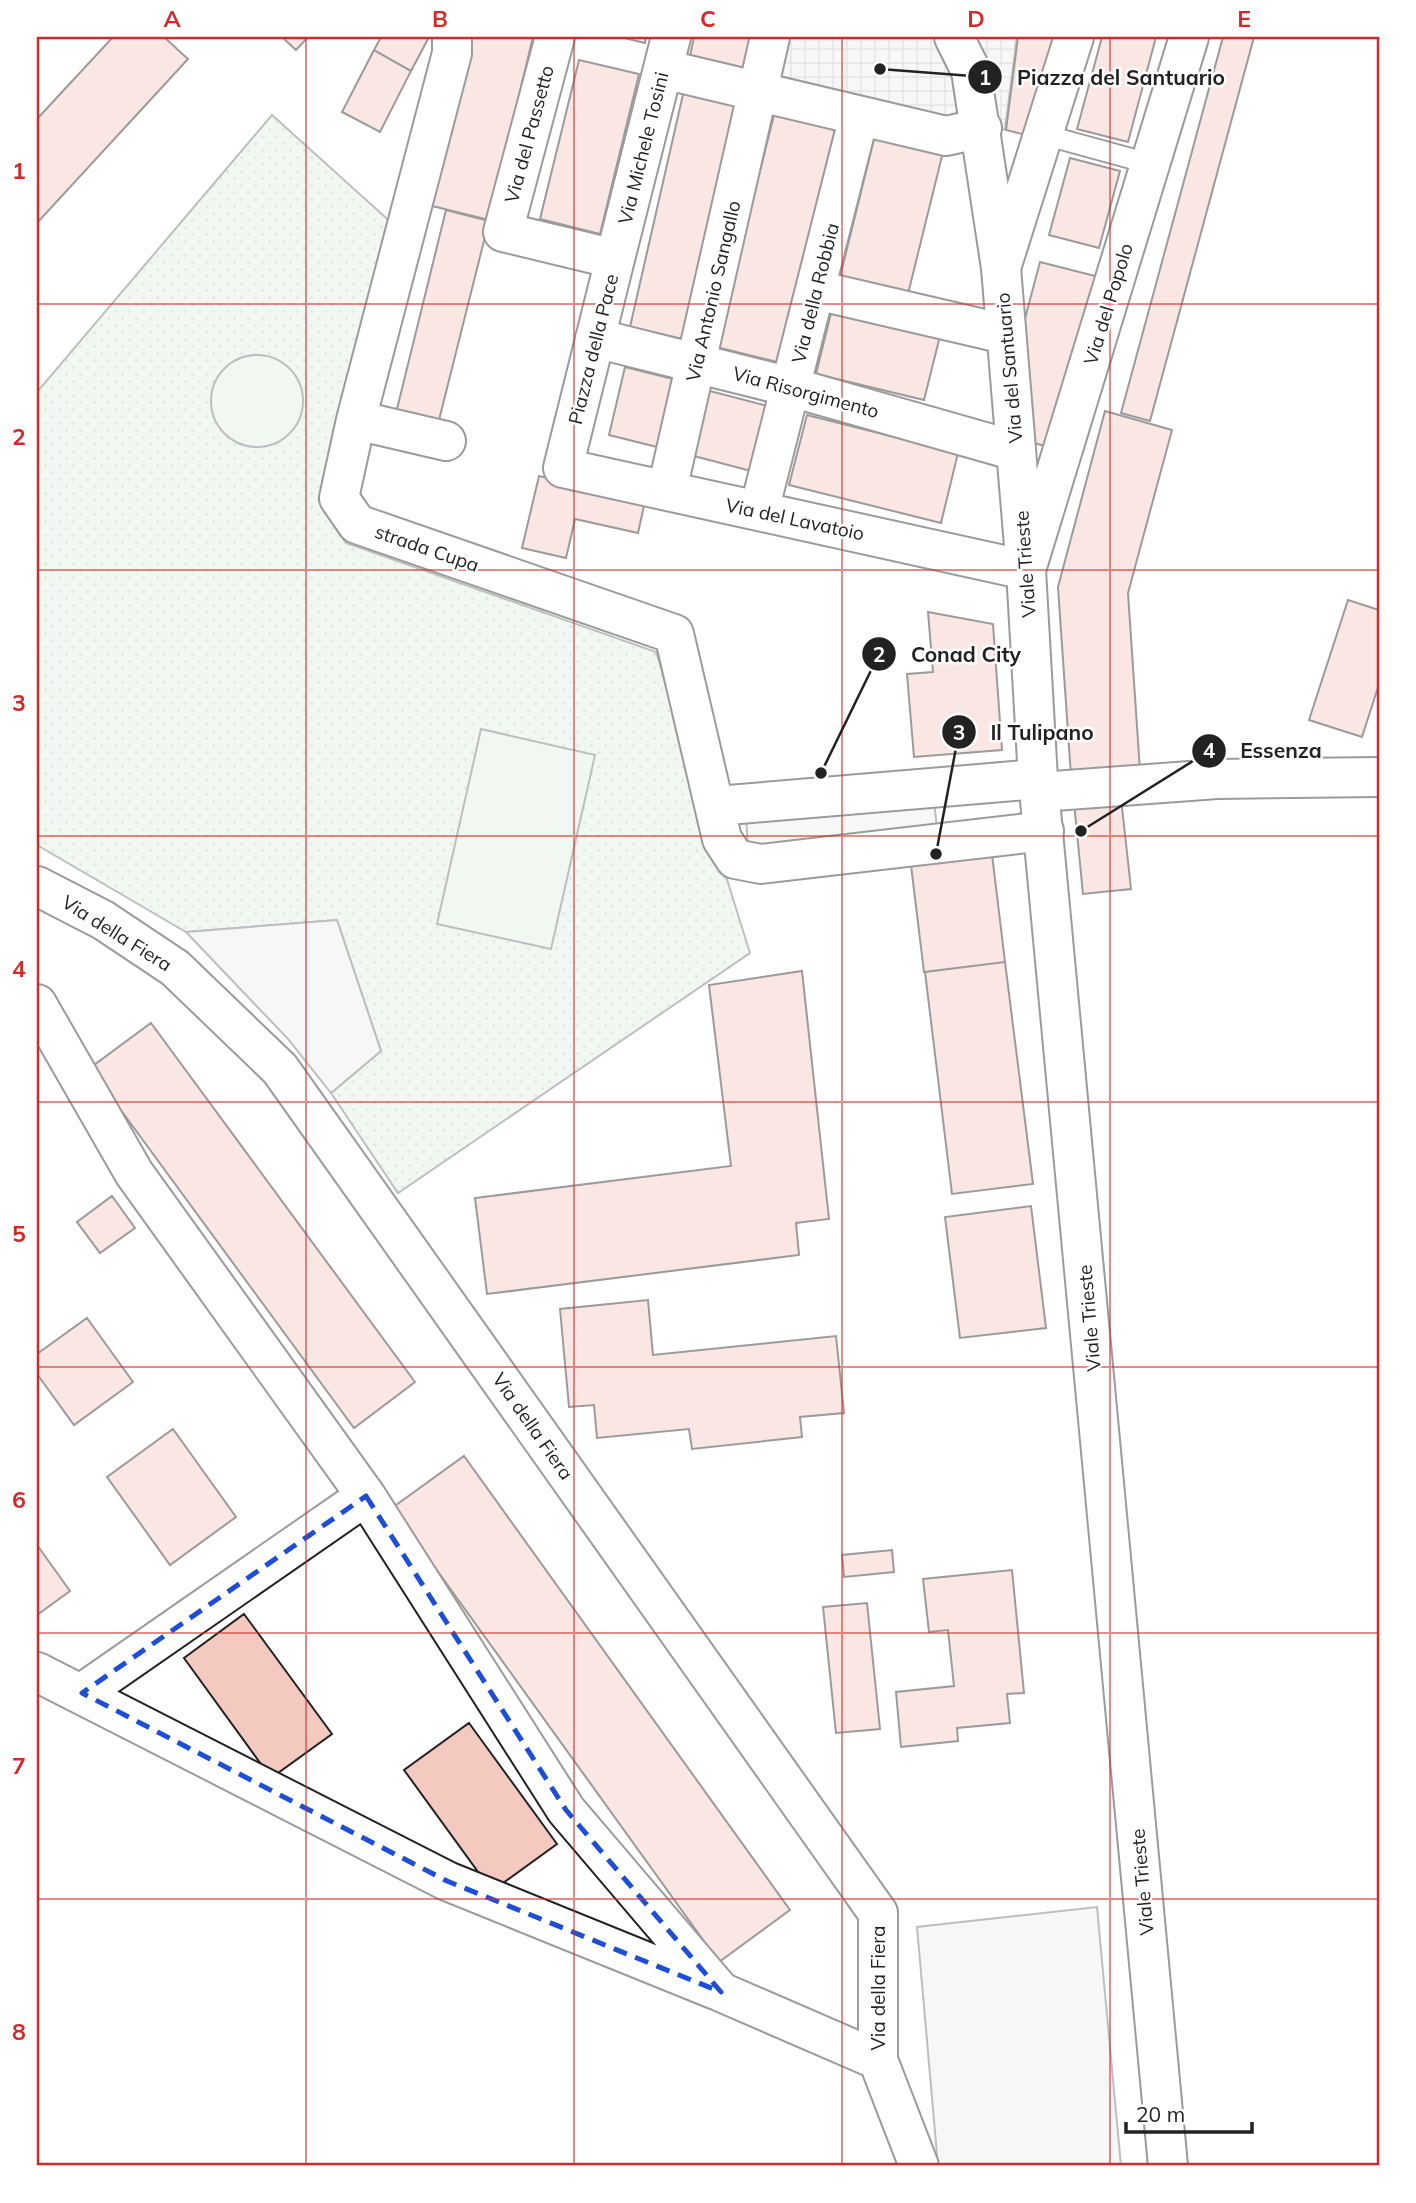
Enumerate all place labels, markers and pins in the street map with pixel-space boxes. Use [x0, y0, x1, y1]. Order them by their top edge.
callout: Piazza del Santuario [968, 56, 1238, 98]
callout: Conad City [862, 633, 1035, 675]
callout: Il Tulipano [941, 711, 1108, 753]
callout: Essenza [1192, 730, 1336, 772]

